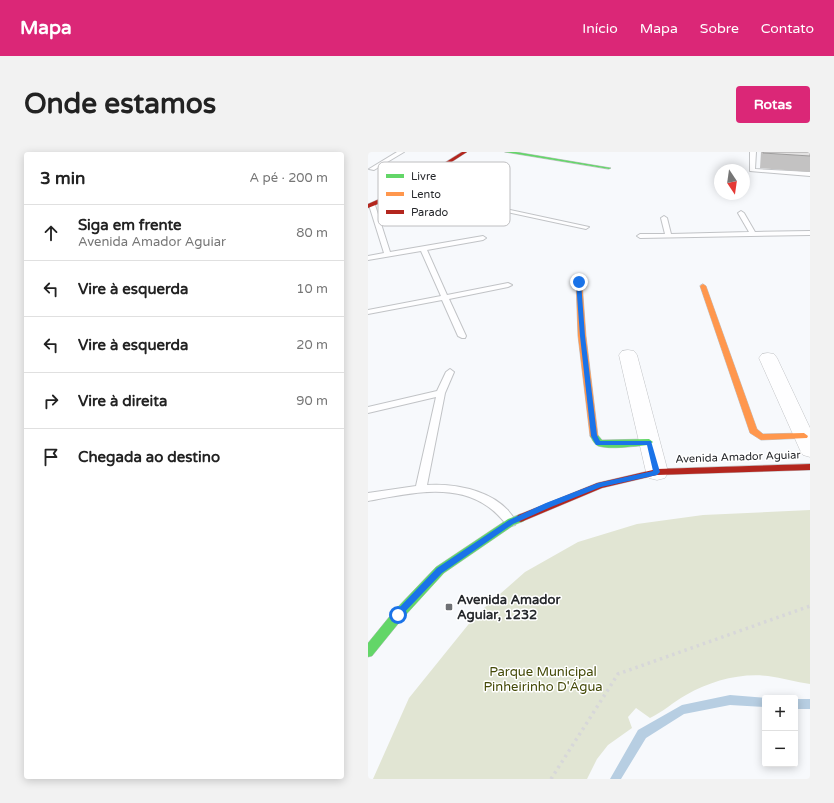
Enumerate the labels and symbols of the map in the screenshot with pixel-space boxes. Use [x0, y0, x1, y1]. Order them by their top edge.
legend [378, 162, 510, 226]
north arrow [714, 164, 750, 200]
text: Livre [411, 170, 436, 183]
text: Lento [411, 188, 441, 201]
text: Parado [411, 206, 449, 219]
route end [570, 273, 588, 291]
street label: Avenida Amador Aguiar [675, 448, 802, 466]
place label: Avenida Amador Aguiar, 1232 [457, 592, 561, 623]
marker: Avenida Amador Aguiar, 1232 [444, 602, 454, 612]
route start [389, 606, 407, 624]
park label: Parque Municipal Pinheirinho D'Água [483, 664, 603, 695]

